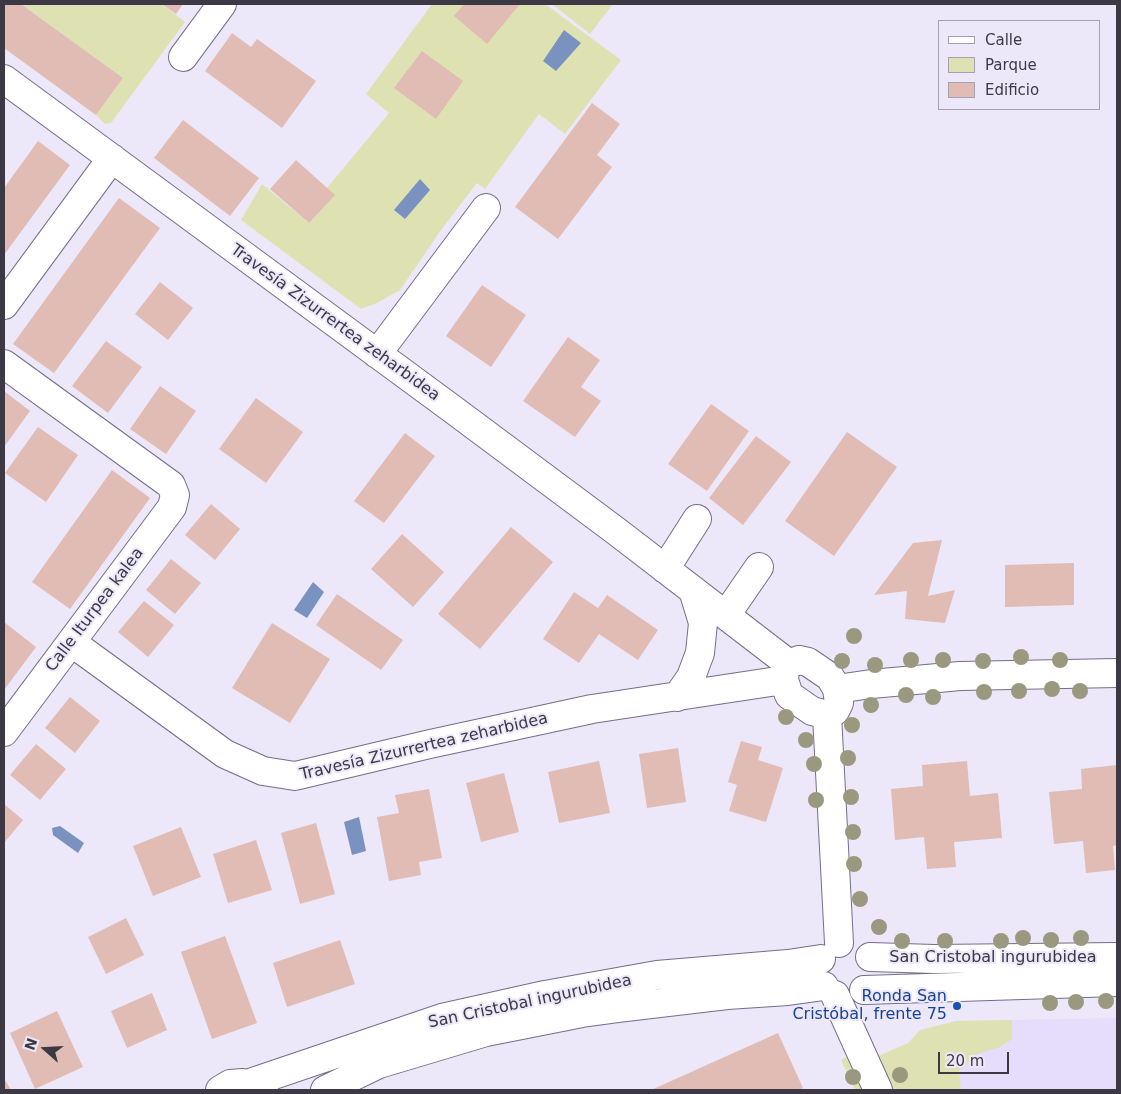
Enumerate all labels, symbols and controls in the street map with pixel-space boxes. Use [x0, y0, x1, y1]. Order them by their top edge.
legend [938, 20, 1101, 110]
text: Calle [985, 31, 1022, 49]
text: Parque [985, 56, 1037, 74]
text: Edificio [985, 81, 1039, 99]
street label: Travesía Zizurrertea zeharbidea [227, 241, 443, 405]
street label: Calle Iturpea kalea [42, 544, 148, 676]
street label: Travesía Zizurrertea zeharbidea [298, 709, 550, 785]
street label: San Cristobal ingurubidea [889, 948, 1097, 968]
street label: San Cristobal ingurubidea [427, 971, 633, 1033]
place label: Ronda San Cristóbal, frente 75 [792, 987, 947, 1025]
marker: Ronda San Cristóbal, frente 75 [951, 1000, 963, 1012]
north arrow [20, 1024, 70, 1074]
text: N [21, 1036, 40, 1052]
scale bar [941, 1042, 1012, 1074]
text: 20 m [946, 1052, 984, 1070]

